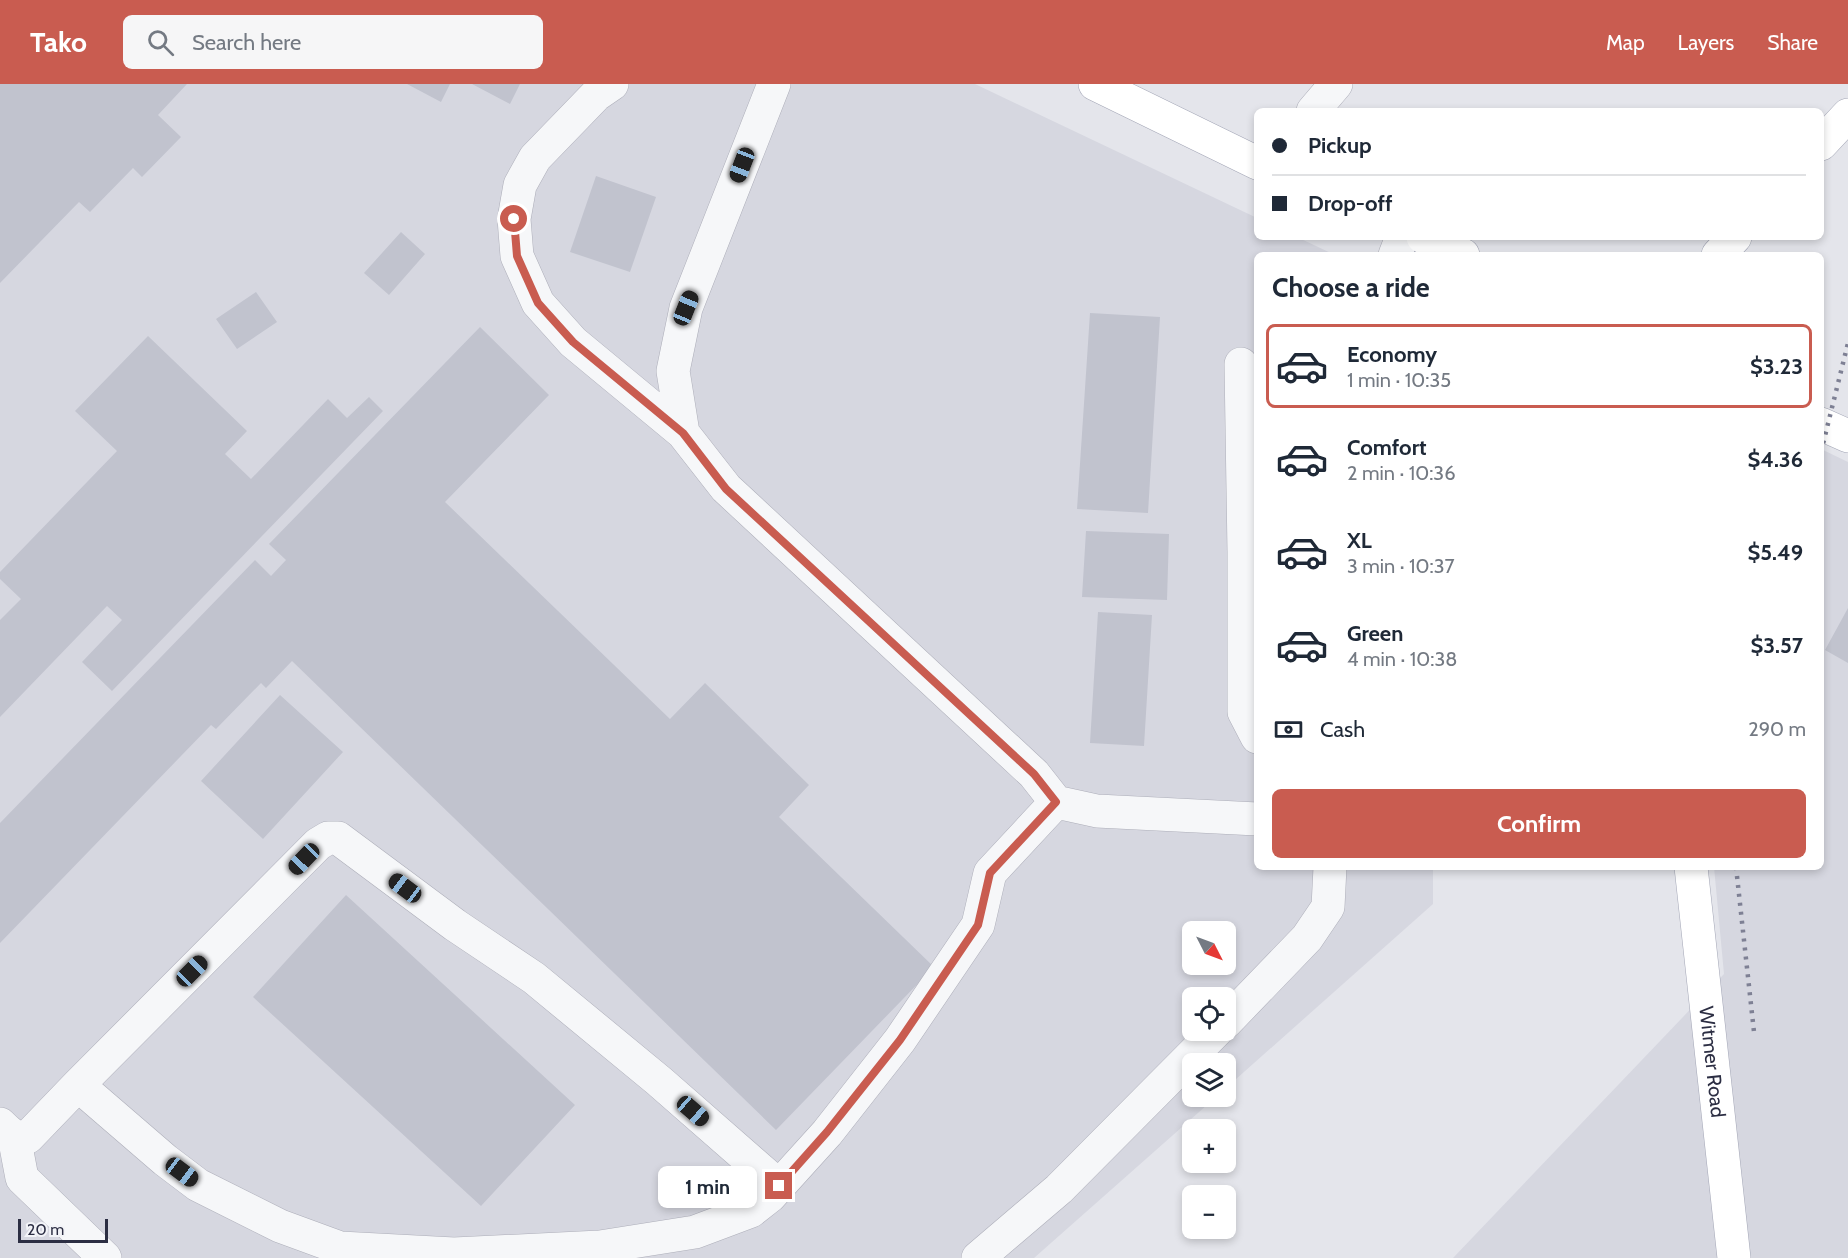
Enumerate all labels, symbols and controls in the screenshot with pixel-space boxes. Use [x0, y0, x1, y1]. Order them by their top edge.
search box [123, 15, 543, 69]
text: Tako [30, 25, 87, 59]
icon: search [144, 26, 177, 59]
text: Search here [192, 29, 301, 56]
text: Map [1606, 30, 1645, 55]
text: Layers [1678, 30, 1734, 55]
text: Share [1767, 30, 1818, 55]
text: Pickup [1308, 132, 1372, 159]
car [727, 145, 757, 185]
text: Drop-off [1308, 190, 1392, 217]
route start [500, 205, 527, 232]
text: Choose a ride [1272, 271, 1430, 304]
car [671, 288, 701, 328]
icon: car [1275, 339, 1329, 393]
text: Economy [1347, 341, 1437, 368]
text: $3.23 [1750, 353, 1803, 380]
text: 1 min · 10:35 [1347, 368, 1451, 392]
icon: car [1275, 432, 1329, 486]
text: Comfort [1347, 434, 1426, 461]
text: $4.36 [1747, 446, 1803, 473]
text: 2 min · 10:36 [1347, 461, 1456, 485]
icon: car [1275, 525, 1329, 579]
text: XL [1347, 527, 1372, 554]
text: $5.49 [1748, 539, 1803, 566]
text: 3 min · 10:37 [1347, 554, 1455, 578]
icon: car [1275, 618, 1329, 672]
text: Green [1347, 620, 1403, 647]
text: $3.57 [1750, 632, 1803, 659]
text: 4 min · 10:38 [1347, 647, 1457, 671]
icon: cash [1272, 713, 1305, 746]
text: Cash [1320, 716, 1365, 743]
text: 290 m [1748, 717, 1806, 741]
button: Confirm [1272, 789, 1806, 858]
car [285, 840, 323, 878]
car [385, 870, 425, 906]
north arrow [1182, 921, 1236, 975]
map controls [1182, 921, 1236, 1239]
car [173, 952, 211, 990]
button: locate [1182, 987, 1236, 1041]
street label: Witmer Road [1694, 1005, 1730, 1119]
button: layers [1182, 1053, 1236, 1107]
car [674, 1092, 712, 1130]
button: + [1182, 1119, 1236, 1173]
car [162, 1154, 202, 1190]
callout: 1 min [659, 1165, 758, 1207]
route end [765, 1172, 792, 1199]
text: 1 min [685, 1175, 730, 1199]
button: − [1182, 1185, 1236, 1239]
scale bar [18, 1216, 108, 1244]
text: 20 m [27, 1220, 64, 1239]

